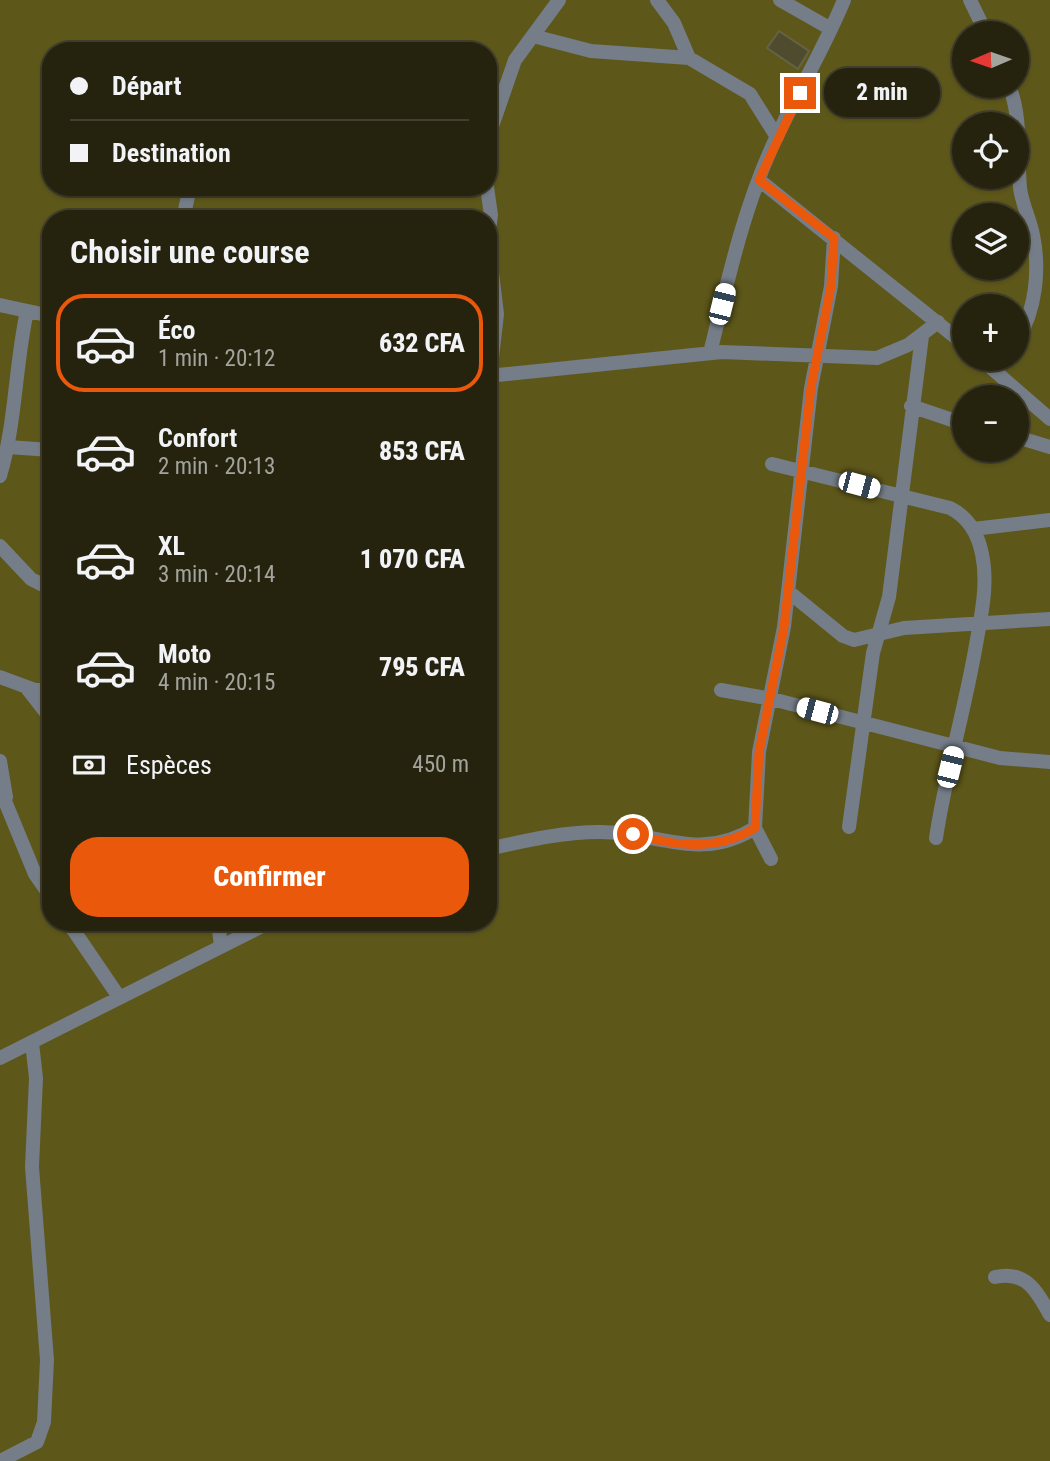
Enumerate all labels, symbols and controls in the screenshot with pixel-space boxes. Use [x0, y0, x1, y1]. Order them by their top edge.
north arrow [952, 21, 1029, 98]
map controls [952, 21, 1029, 462]
callout: 2 min [824, 68, 940, 118]
text: Départ [112, 71, 181, 101]
route end [784, 77, 816, 109]
text: 2 min [856, 79, 908, 106]
button: locate [952, 112, 1029, 189]
text: Destination [112, 138, 231, 168]
button: layers [952, 203, 1029, 280]
text: Choisir une course [70, 233, 310, 271]
car [707, 281, 738, 327]
button: + [952, 294, 1029, 371]
icon: car [74, 312, 137, 375]
text: Éco [158, 315, 195, 345]
text: 632 CFA [379, 328, 465, 358]
text: 1 min · 20:12 [158, 345, 275, 372]
button: − [952, 385, 1029, 462]
icon: car [74, 420, 137, 483]
text: Confort [158, 423, 237, 453]
text: 853 CFA [379, 436, 465, 466]
text: 2 min · 20:13 [158, 453, 275, 480]
car [836, 469, 883, 501]
icon: car [74, 528, 137, 591]
text: XL [158, 531, 185, 561]
text: 1 070 CFA [360, 544, 465, 574]
text: 3 min · 20:14 [158, 561, 275, 588]
icon: car [74, 636, 137, 699]
text: Moto [158, 639, 211, 669]
text: 795 CFA [379, 652, 465, 682]
text: 4 min · 20:15 [158, 669, 275, 696]
car [794, 695, 841, 727]
car [935, 744, 966, 790]
icon: cash [70, 746, 108, 784]
text: Espèces [126, 750, 212, 780]
text: 450 m [412, 751, 469, 778]
route start [617, 818, 649, 850]
button: Confirmer [70, 837, 469, 917]

